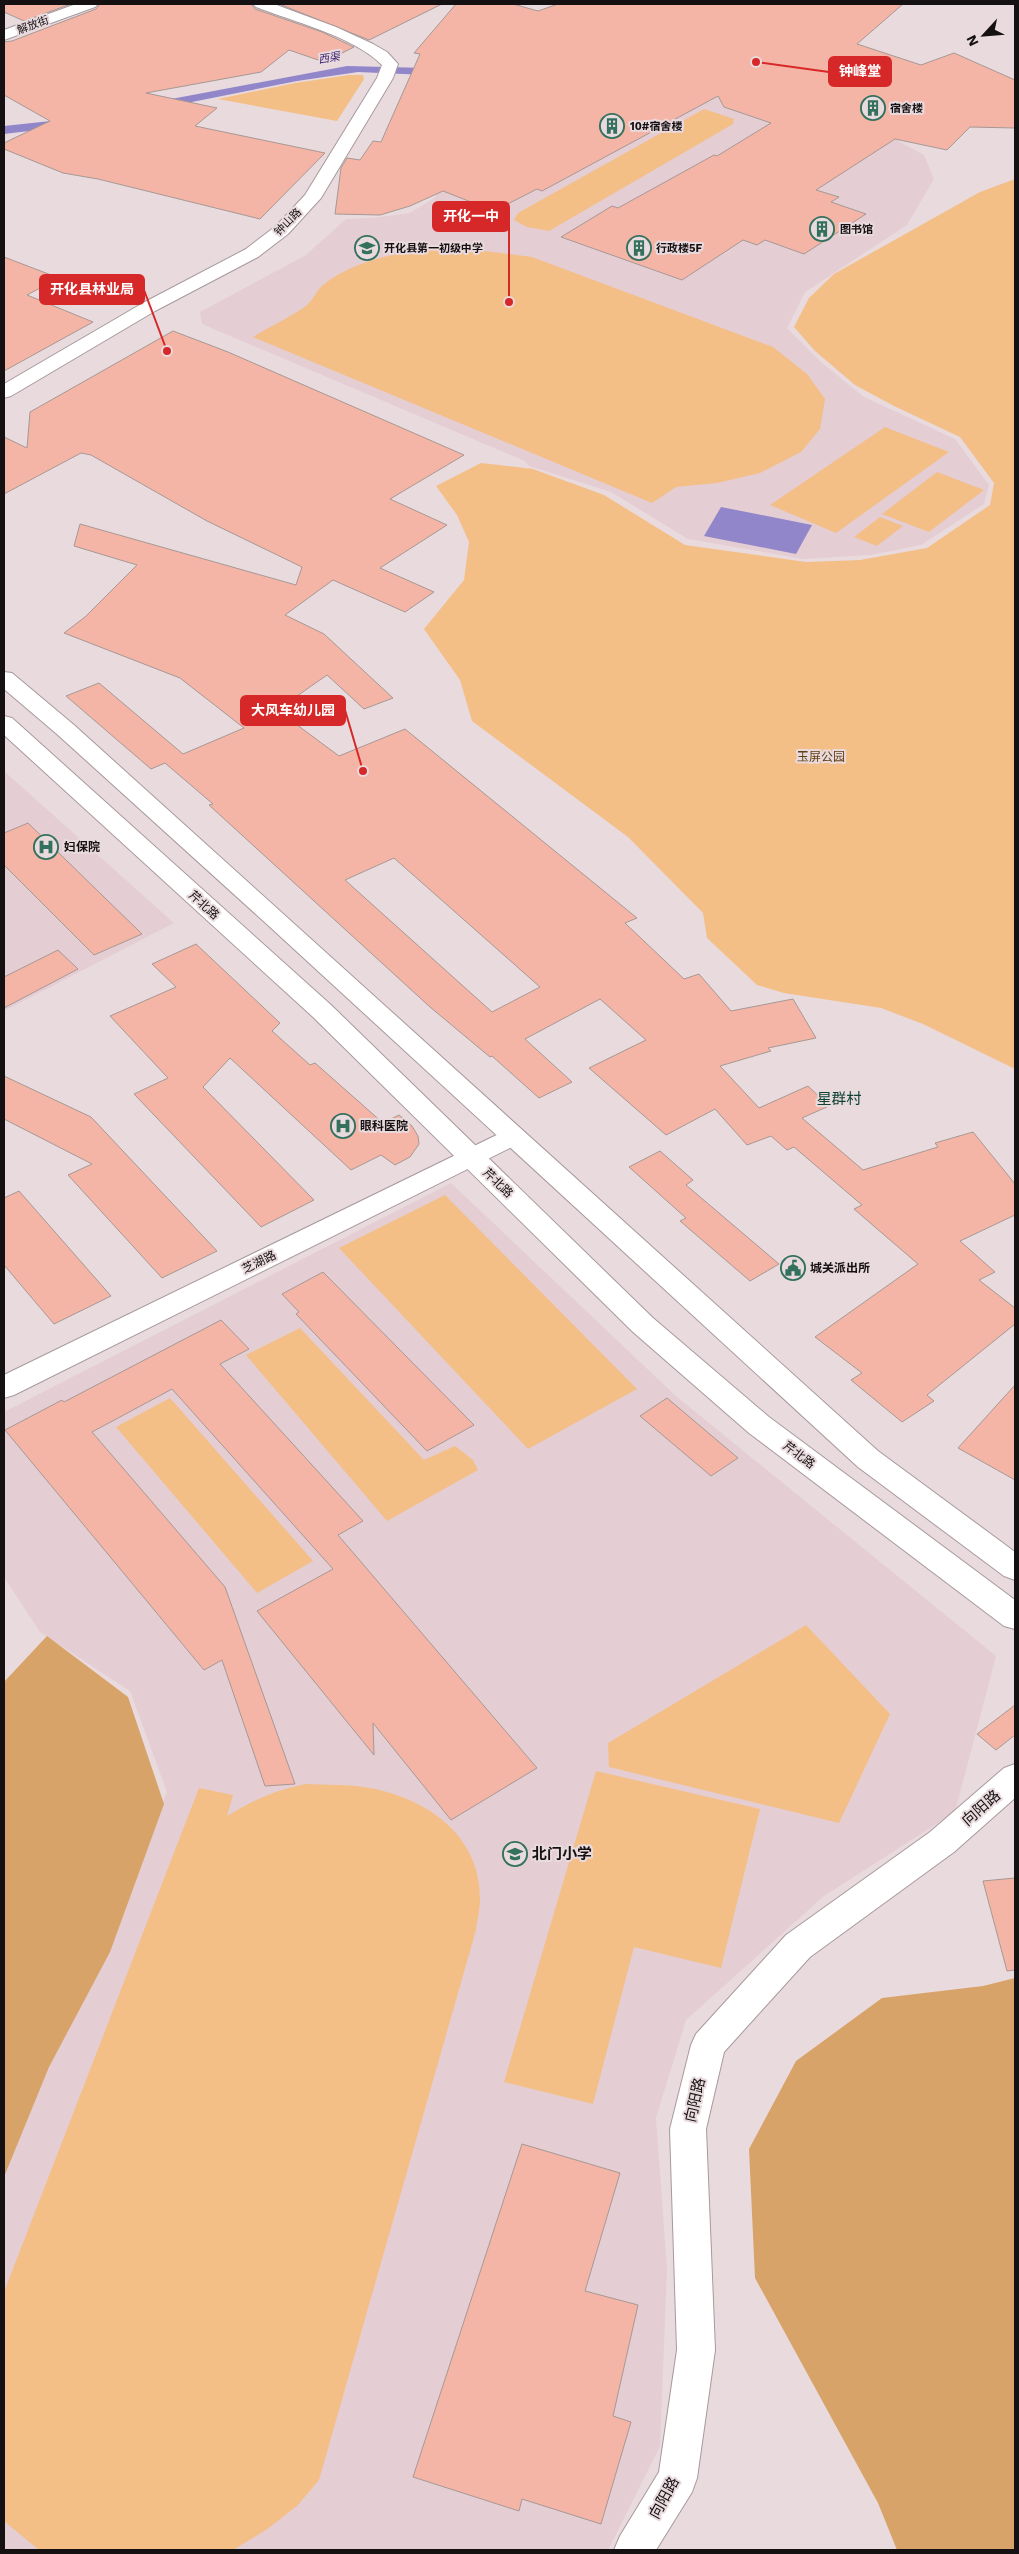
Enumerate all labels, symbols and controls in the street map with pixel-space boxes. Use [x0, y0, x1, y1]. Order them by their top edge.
north arrow [959, 10, 1009, 60]
street label: 解放街 [15, 13, 51, 37]
text: N [963, 33, 982, 49]
water label: 西渠 [317, 50, 343, 66]
callout: 钟峰堂 [829, 57, 891, 86]
text: 钟峰堂 [839, 63, 881, 79]
building icon: 宿舍楼 [860, 95, 886, 121]
place label: 宿舍楼 [890, 102, 923, 115]
building icon: 10#宿舍楼 [599, 113, 625, 139]
place label: 10#宿舍楼 [630, 120, 682, 133]
callout: 开化一中 [433, 202, 509, 231]
street label: 钟山路 [272, 206, 304, 238]
text: 开化一中 [443, 208, 499, 224]
building icon: 图书馆 [809, 216, 835, 242]
place label: 图书馆 [840, 223, 873, 236]
school or university icon: 开化县第一初级中学 [354, 235, 380, 261]
building icon: 行政楼5F [626, 235, 652, 261]
place label: 开化县第一初级中学 [384, 242, 483, 255]
place label: 行政楼5F [656, 242, 702, 255]
callout: 开化县林业局 [40, 275, 144, 304]
text: 开化县林业局 [50, 281, 134, 297]
callout: 大风车幼儿园 [241, 696, 345, 725]
text: 大风车幼儿园 [251, 702, 335, 718]
park label: 玉屏公园 [797, 750, 845, 764]
hospital icon: 妇保院 [33, 834, 59, 860]
place label: 妇保院 [64, 840, 100, 854]
street label: 芹北路 [186, 888, 222, 922]
district label: 星群村 [816, 1090, 862, 1108]
hospital icon: 眼科医院 [330, 1113, 356, 1139]
place label: 眼科医院 [360, 1119, 408, 1133]
street label: 芹北路 [480, 1165, 516, 1201]
street label: 芝湖路 [240, 1248, 278, 1276]
public building icon: 城关派出所 [780, 1255, 806, 1281]
place label: 城关派出所 [810, 1261, 870, 1275]
street label: 芹北路 [780, 1439, 818, 1471]
street label: 向阳路 [958, 1786, 1004, 1830]
school or university icon: 北门小学 [502, 1841, 528, 1867]
place label: 北门小学 [532, 1845, 592, 1863]
street label: 向阳路 [681, 2076, 709, 2124]
street label: 向阳路 [645, 2474, 683, 2522]

